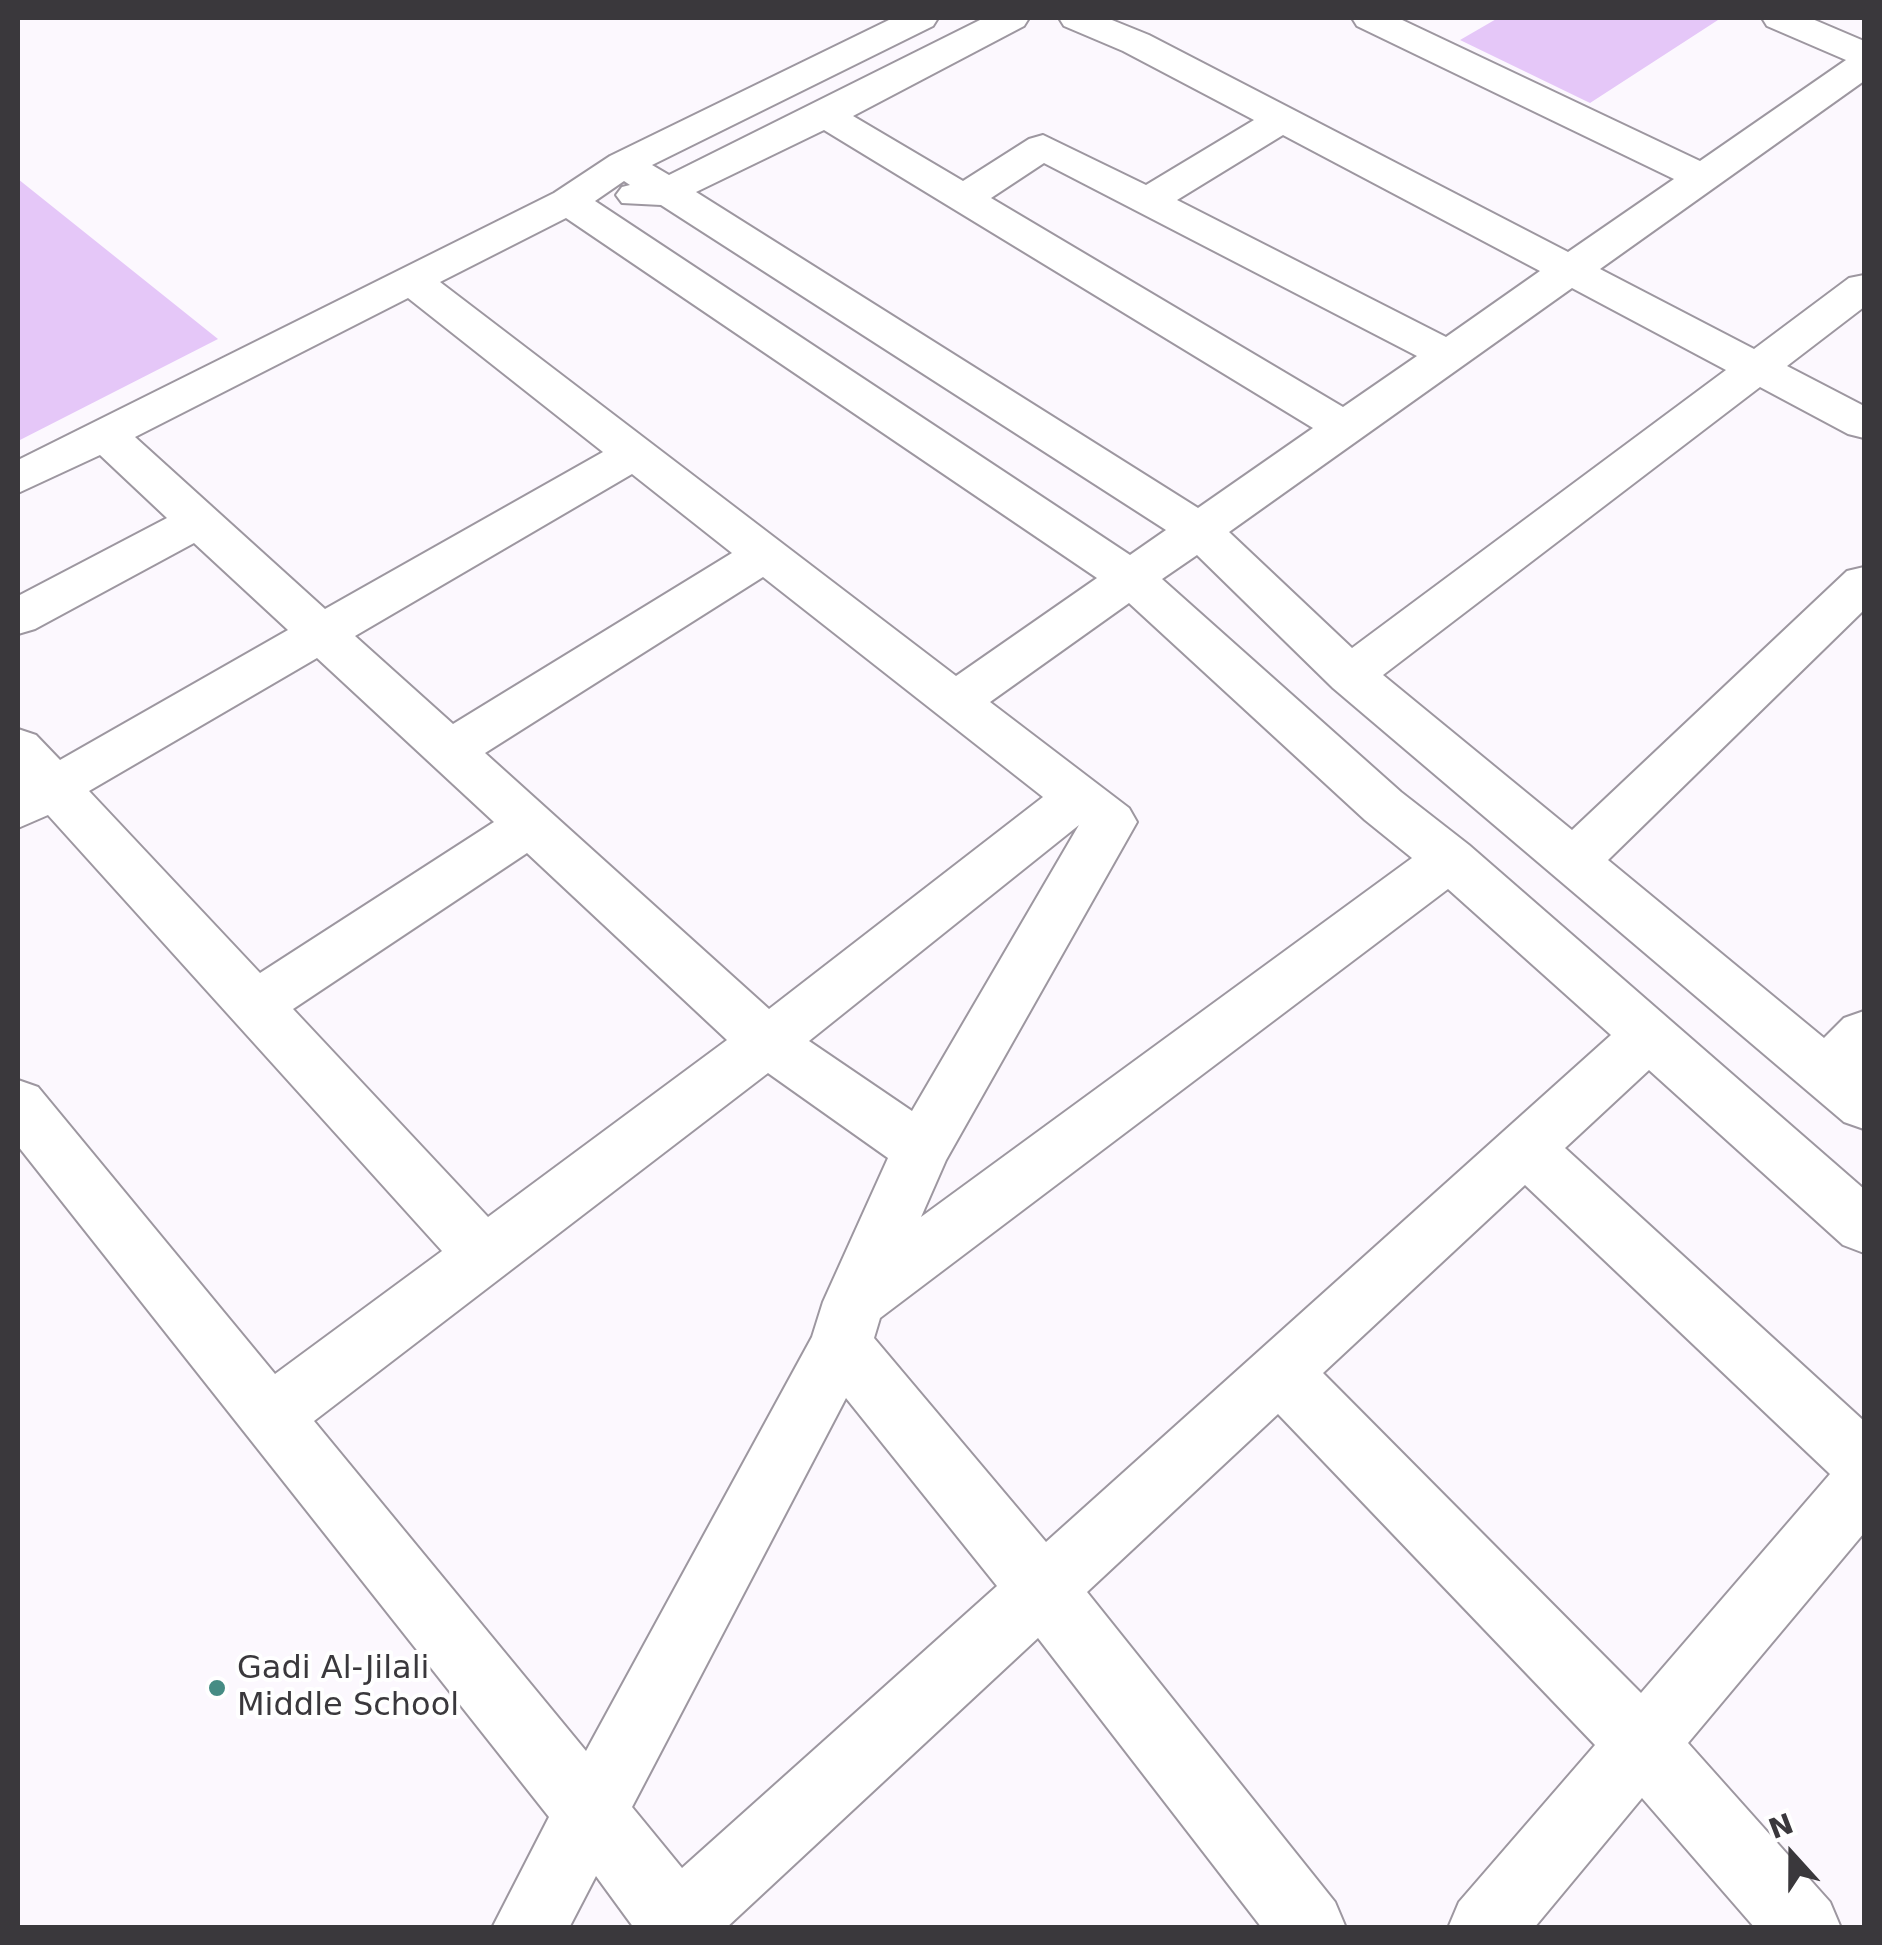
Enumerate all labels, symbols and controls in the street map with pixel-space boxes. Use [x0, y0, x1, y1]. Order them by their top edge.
place label: Gadi Al-Jilali Middle School [237, 1651, 459, 1726]
marker: Gadi Al-Jilali Middle School [206, 1677, 228, 1699]
north arrow [1742, 1805, 1842, 1905]
text: N [1764, 1807, 1798, 1846]

